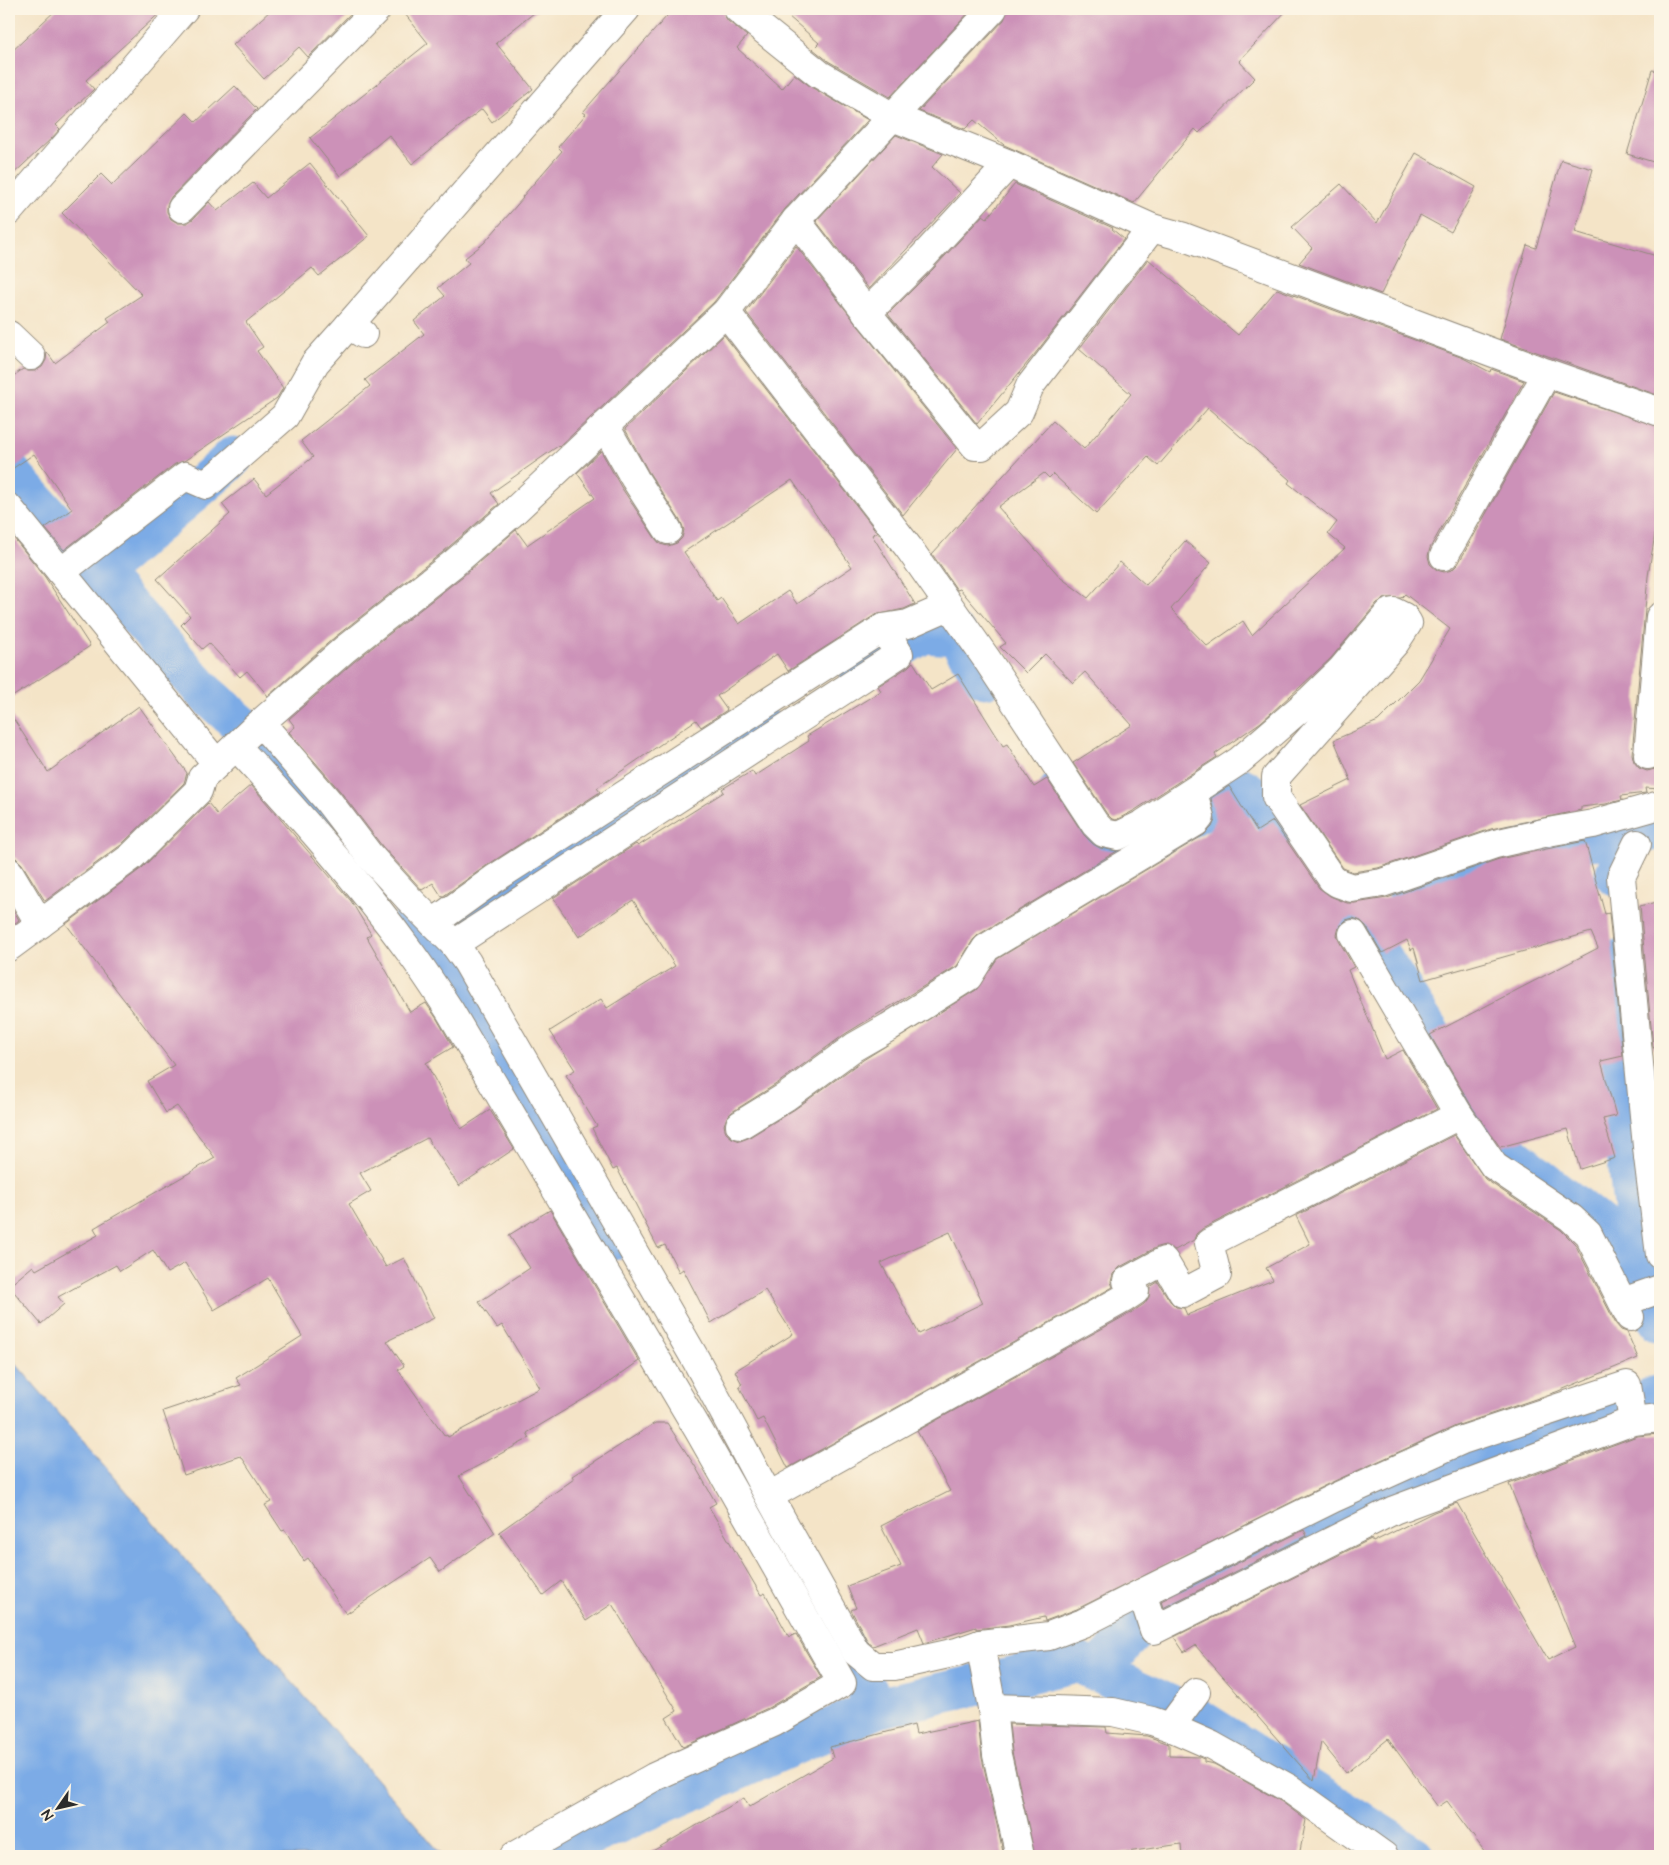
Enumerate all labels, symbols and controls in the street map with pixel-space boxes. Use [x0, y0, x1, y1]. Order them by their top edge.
north arrow [32, 1782, 82, 1832]
text: N [37, 1805, 59, 1824]

